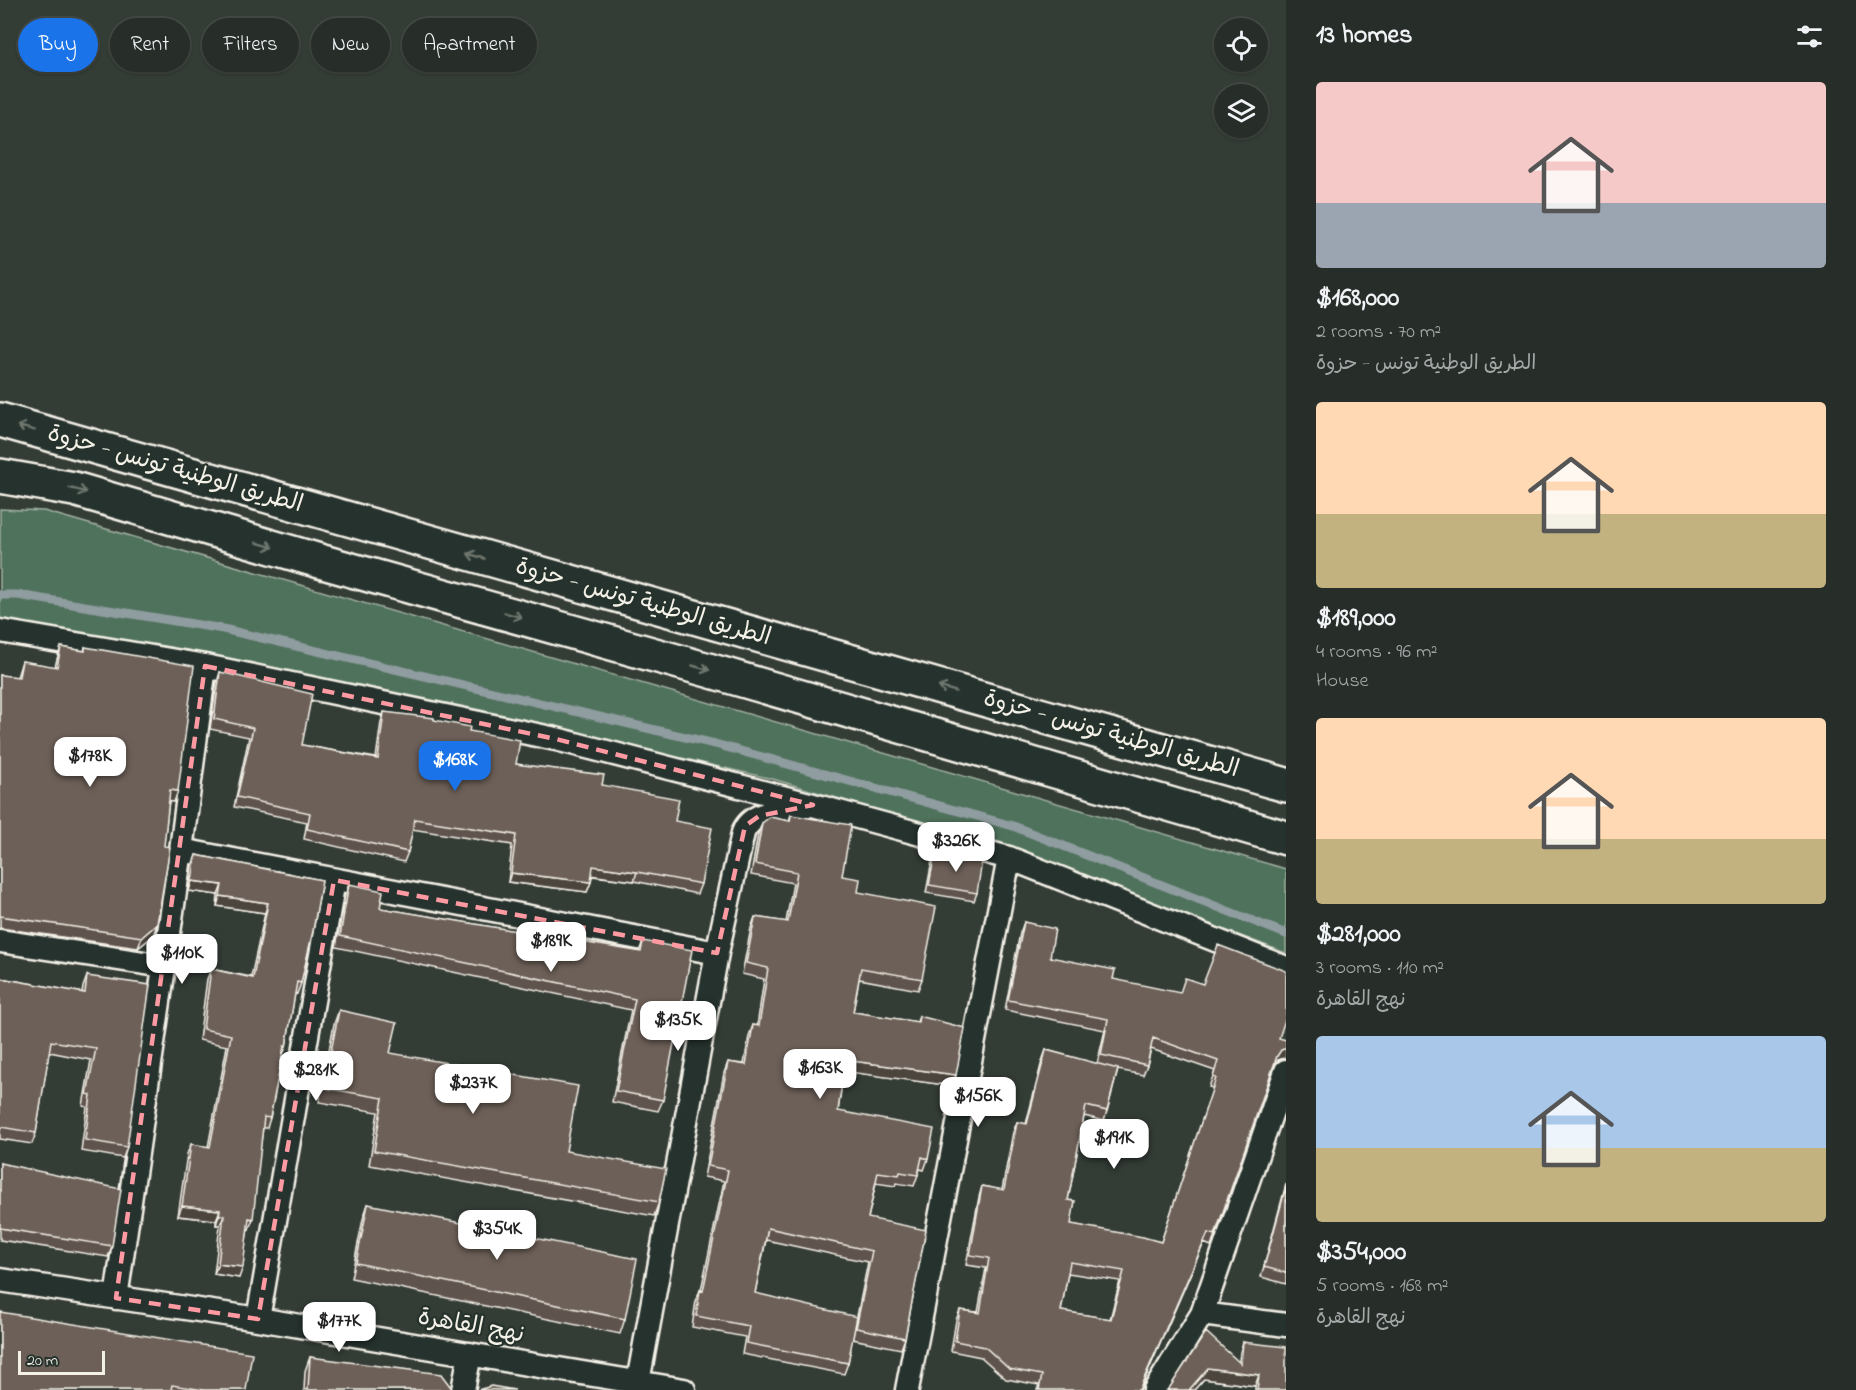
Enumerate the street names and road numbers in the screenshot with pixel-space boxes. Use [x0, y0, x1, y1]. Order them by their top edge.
street label: الطريق الوطنية تونس - حزوة [43, 417, 307, 523]
street label: الطريق الوطنية تونس - حزوة [511, 550, 775, 656]
street label: الطريق الوطنية تونس - حزوة [979, 682, 1243, 788]
street label: نهج القاهرة [415, 1300, 527, 1354]

